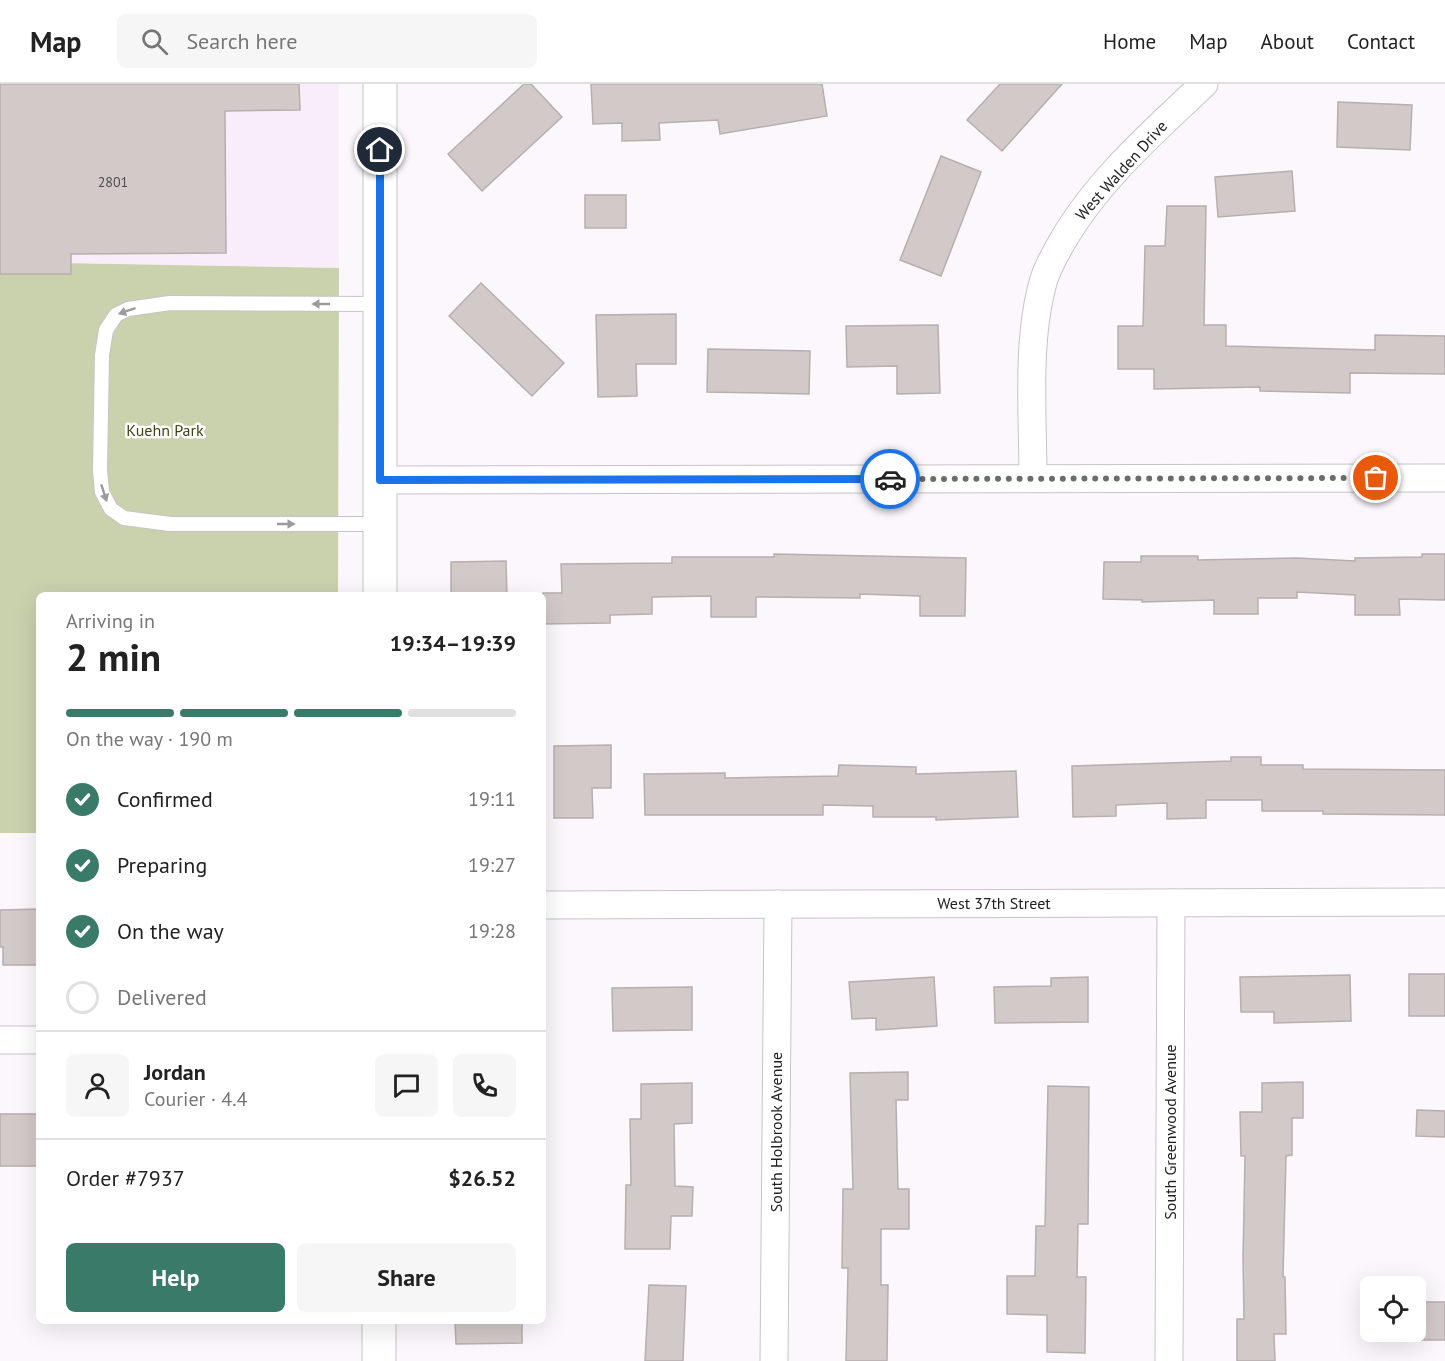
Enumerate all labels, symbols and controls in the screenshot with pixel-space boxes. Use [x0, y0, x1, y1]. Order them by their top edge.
search box [117, 14, 537, 68]
text: Map [30, 23, 81, 60]
icon: search [138, 25, 171, 58]
text: Search here [186, 27, 297, 55]
text: Home [1103, 28, 1156, 55]
text: Map [1189, 28, 1228, 55]
text: About [1261, 28, 1314, 55]
text: Contact [1347, 28, 1415, 55]
street label: West Walden Drive [1071, 116, 1171, 224]
pin [354, 124, 405, 175]
icon: home [363, 133, 396, 166]
house number: 2801 [98, 173, 128, 191]
one-way arrow [312, 299, 331, 309]
one-way arrow [118, 307, 136, 316]
park label: Kuehn Park [126, 420, 204, 440]
courier [860, 449, 920, 509]
pin [1350, 452, 1401, 503]
icon: bag [1359, 461, 1392, 494]
icon: car [874, 463, 907, 496]
one-way arrow [100, 485, 110, 503]
one-way arrow [276, 519, 295, 529]
text: Arriving in [66, 608, 155, 634]
text: 19:34–19:39 [390, 629, 516, 657]
text: 2 min [66, 631, 161, 682]
text: On the way · 190 m [66, 726, 233, 752]
icon: check [66, 783, 99, 816]
text: Confirmed [117, 785, 213, 813]
text: 19:11 [468, 786, 516, 812]
icon: check [66, 849, 99, 882]
text: Preparing [117, 851, 207, 879]
text: 19:27 [468, 852, 516, 878]
street label: West 37th Street [937, 893, 1051, 913]
icon: check [66, 915, 99, 948]
text: On the way [117, 917, 224, 945]
text: 19:28 [468, 918, 516, 944]
text: Delivered [117, 983, 207, 1011]
street label: South Greenwood Avenue [1160, 1044, 1180, 1220]
street label: South Holbrook Avenue [766, 1052, 786, 1212]
button: person [66, 1054, 129, 1117]
button: chat [375, 1054, 438, 1117]
button: phone [453, 1054, 516, 1117]
text: Jordan [144, 1058, 206, 1086]
text: Courier · 4.4 [144, 1086, 247, 1112]
text: Order #7937 [66, 1164, 185, 1192]
text: $26.52 [448, 1164, 516, 1192]
button: Help [66, 1243, 285, 1312]
button: Share [297, 1243, 516, 1312]
map controls [1360, 1276, 1426, 1342]
button: locate [1360, 1276, 1426, 1342]

